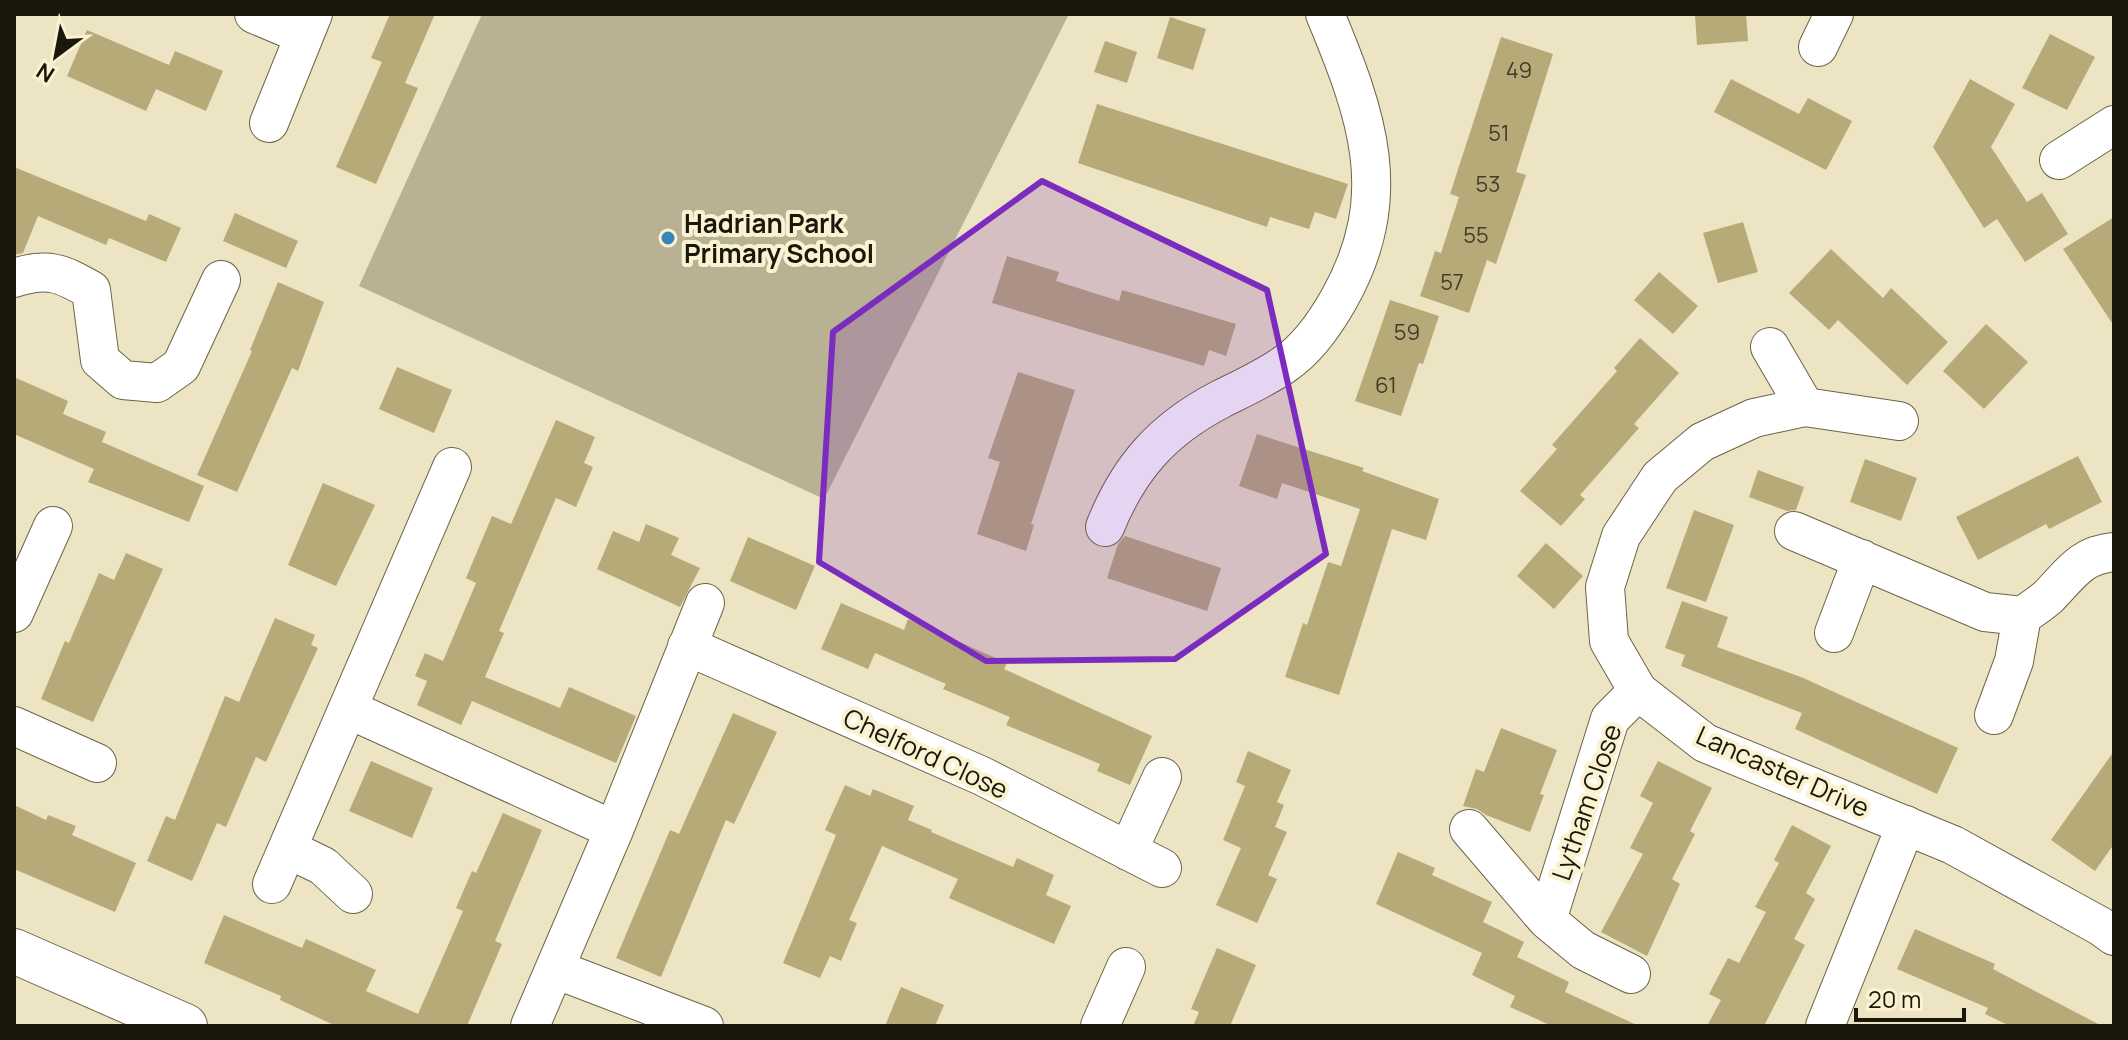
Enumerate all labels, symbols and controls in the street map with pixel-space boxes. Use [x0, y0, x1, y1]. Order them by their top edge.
north arrow [16, 16, 96, 96]
house number: 49 [1506, 55, 1532, 85]
text: N [31, 56, 60, 90]
house number: 51 [1488, 118, 1510, 148]
house number: 53 [1476, 169, 1500, 199]
place label: Hadrian Park Primary School [684, 205, 874, 271]
house number: 55 [1463, 220, 1489, 250]
marker: Hadrian Park Primary School [659, 229, 677, 247]
house number: 57 [1440, 267, 1464, 297]
house number: 59 [1394, 317, 1420, 347]
house number: 61 [1375, 370, 1397, 400]
street label: Chelford Close [838, 699, 1014, 807]
street label: Lancaster Drive [1691, 717, 1875, 825]
street label: Lytham Close [1542, 719, 1630, 885]
scale bar [1856, 972, 1964, 1022]
text: 20 m [1868, 982, 1921, 1015]

